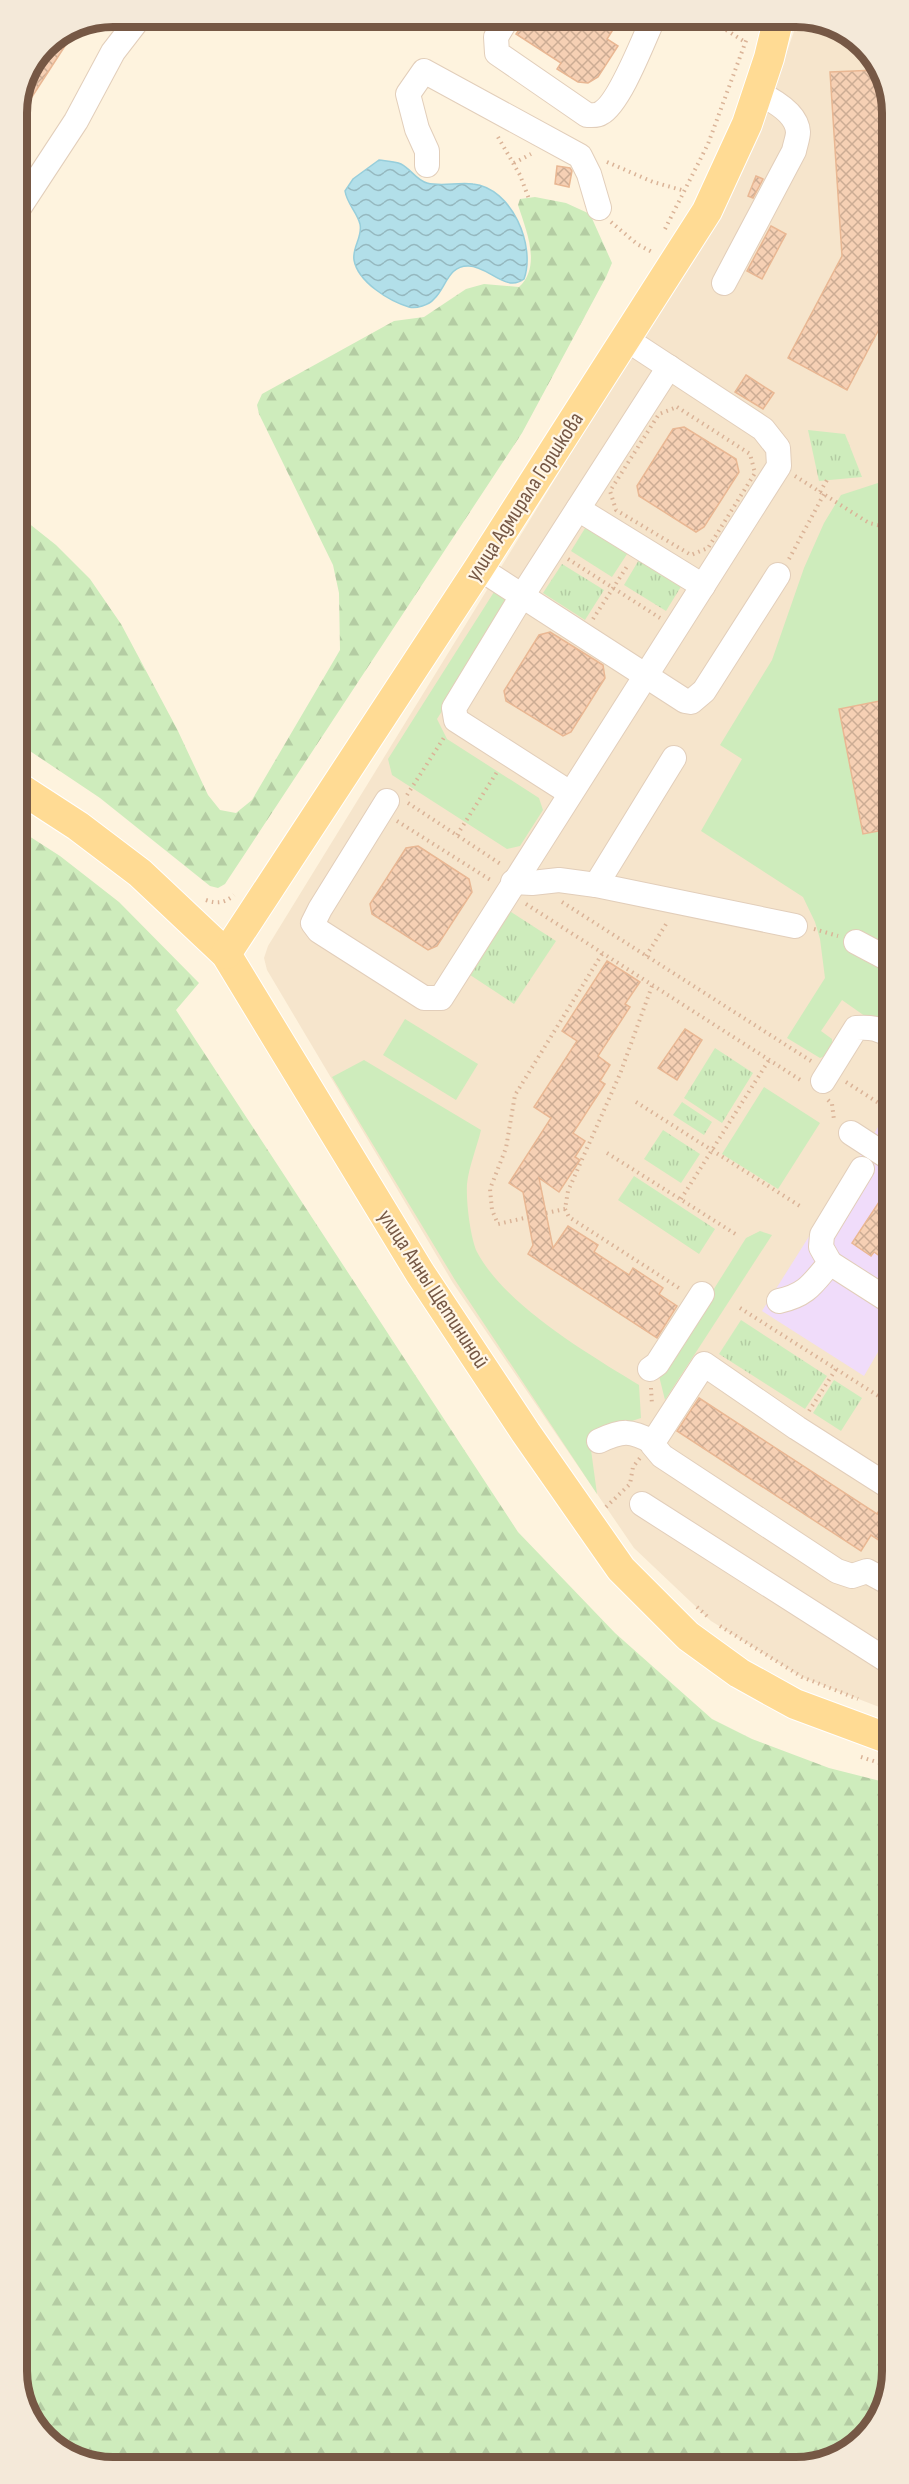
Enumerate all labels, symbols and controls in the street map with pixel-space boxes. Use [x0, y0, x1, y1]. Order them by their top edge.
street label: улица Адмирала Горшкова [460, 407, 590, 587]
street label: улица Анны Щетининой [372, 1205, 494, 1373]

